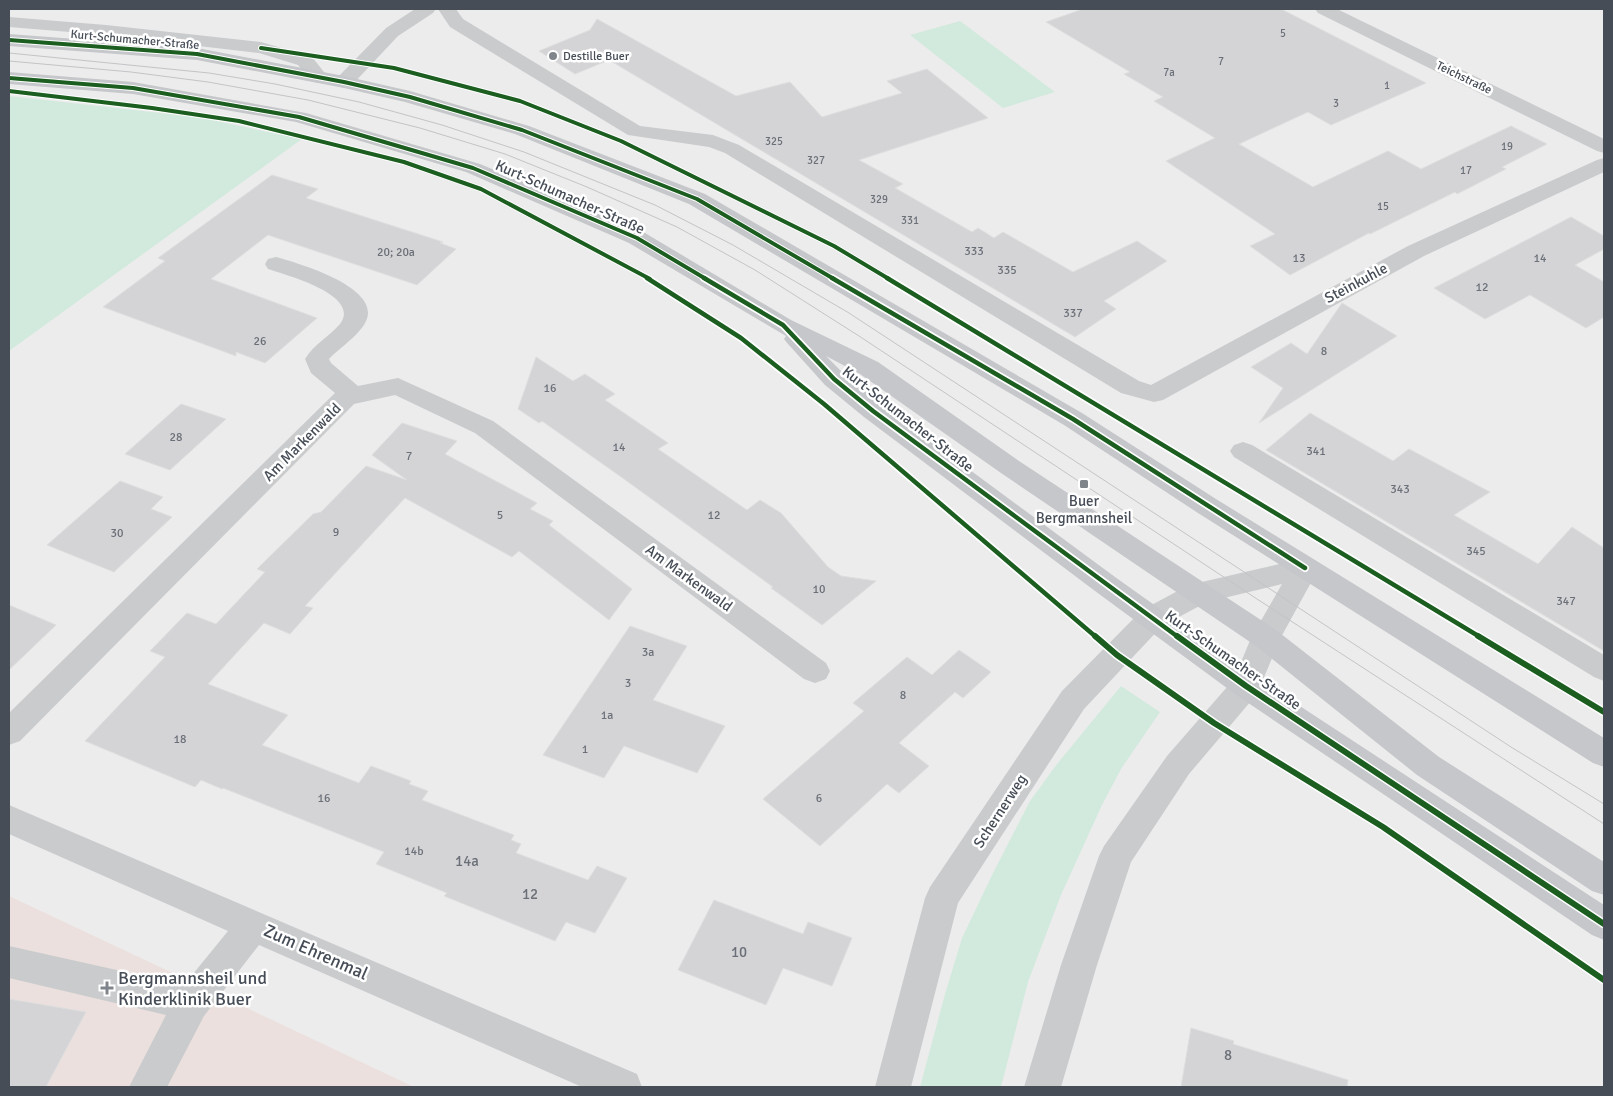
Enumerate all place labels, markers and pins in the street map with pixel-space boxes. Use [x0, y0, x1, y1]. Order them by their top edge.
place label: Destille Buer [563, 49, 630, 64]
marker: Destille Buer [547, 50, 559, 62]
marker: Buer Bergmannsheil [1078, 478, 1090, 490]
place label: Buer Bergmannsheil [1036, 492, 1132, 527]
place label: Bergmannsheil und Kinderklinik Buer [118, 967, 267, 1010]
marker: Bergmannsheil und Kinderklinik Buer [100, 981, 114, 995]

